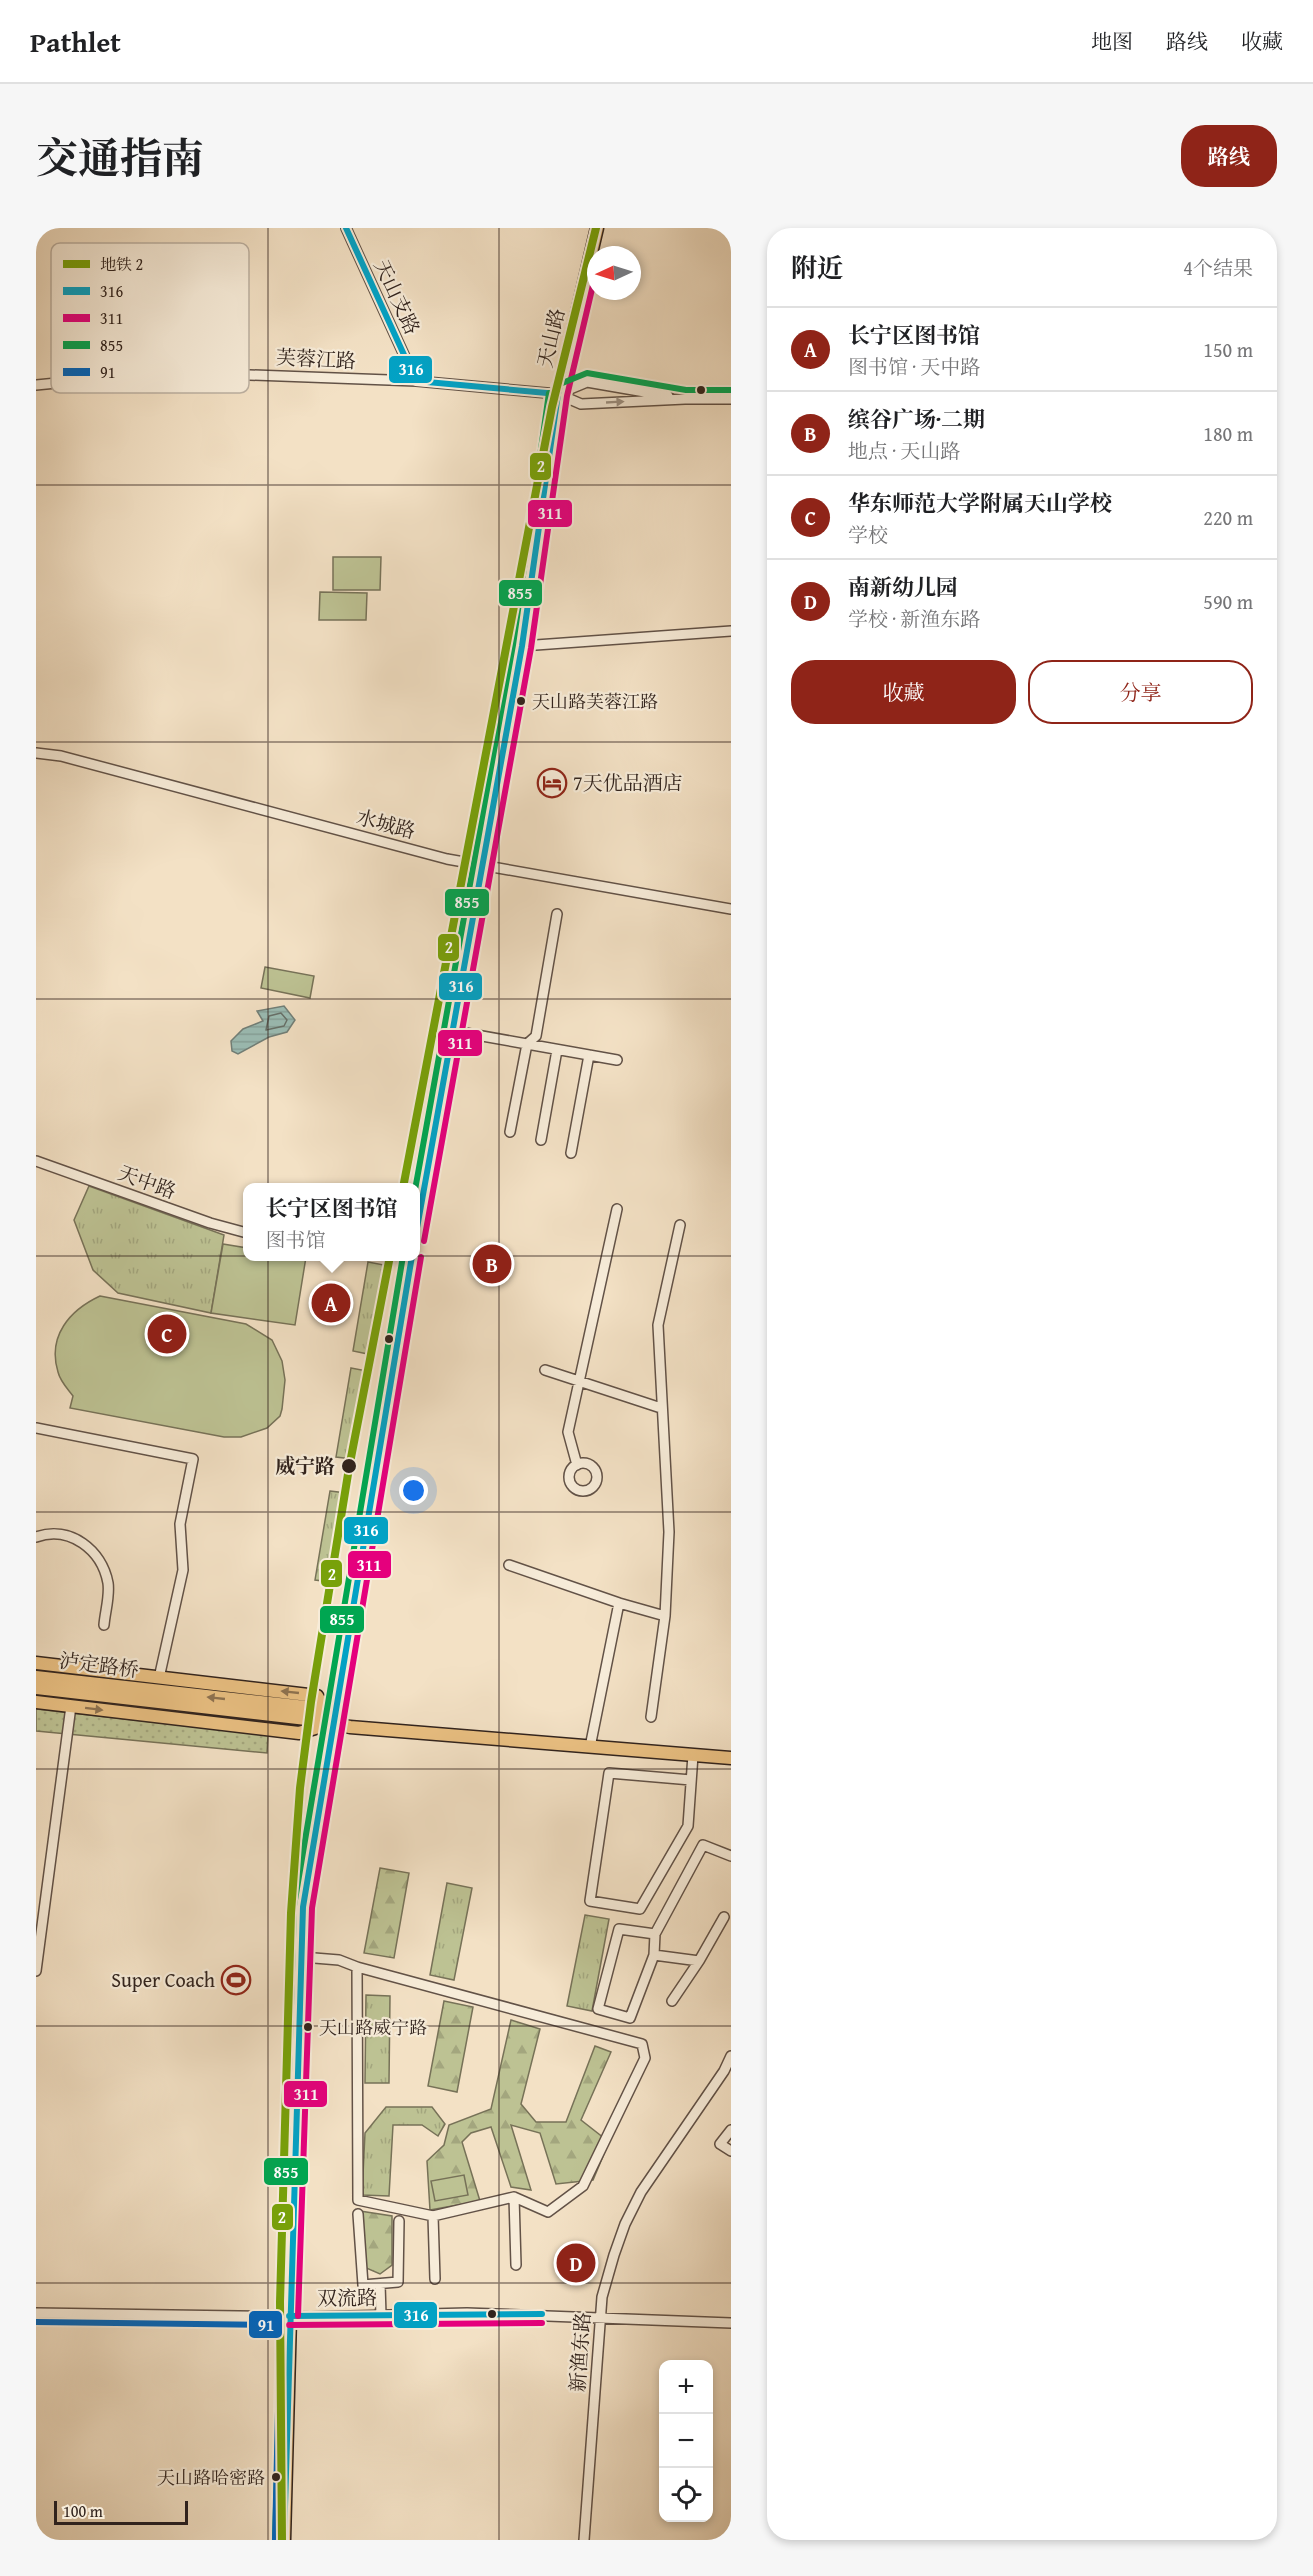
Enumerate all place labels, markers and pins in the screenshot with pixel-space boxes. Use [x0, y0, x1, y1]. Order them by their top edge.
unlabelled marker [695, 384, 707, 396]
place label: 天山路芙蓉江路 [532, 688, 658, 715]
marker: 天山路芙蓉江路 [515, 695, 527, 707]
hotel icon: 7天优品酒店 [536, 767, 568, 799]
place label: 7天优品酒店 [573, 768, 683, 797]
pin: B [472, 1242, 512, 1286]
pin: A [312, 1280, 350, 1326]
pin: C [148, 1312, 186, 1356]
unlabelled marker [383, 1333, 395, 1345]
place label: 威宁路 [275, 1451, 335, 1480]
marker: 威宁路 [340, 1457, 358, 1475]
sports icon: Super Coach [220, 1964, 252, 1996]
place label: Super Coach [111, 1965, 215, 1994]
place label: 天山路威宁路 [319, 2014, 427, 2041]
marker: 天山路威宁路 [302, 2021, 314, 2033]
pin: D [556, 2240, 596, 2286]
unlabelled marker [486, 2308, 498, 2320]
place label: 天山路哈密路 [157, 2464, 265, 2491]
marker: 天山路哈密路 [270, 2471, 282, 2483]

